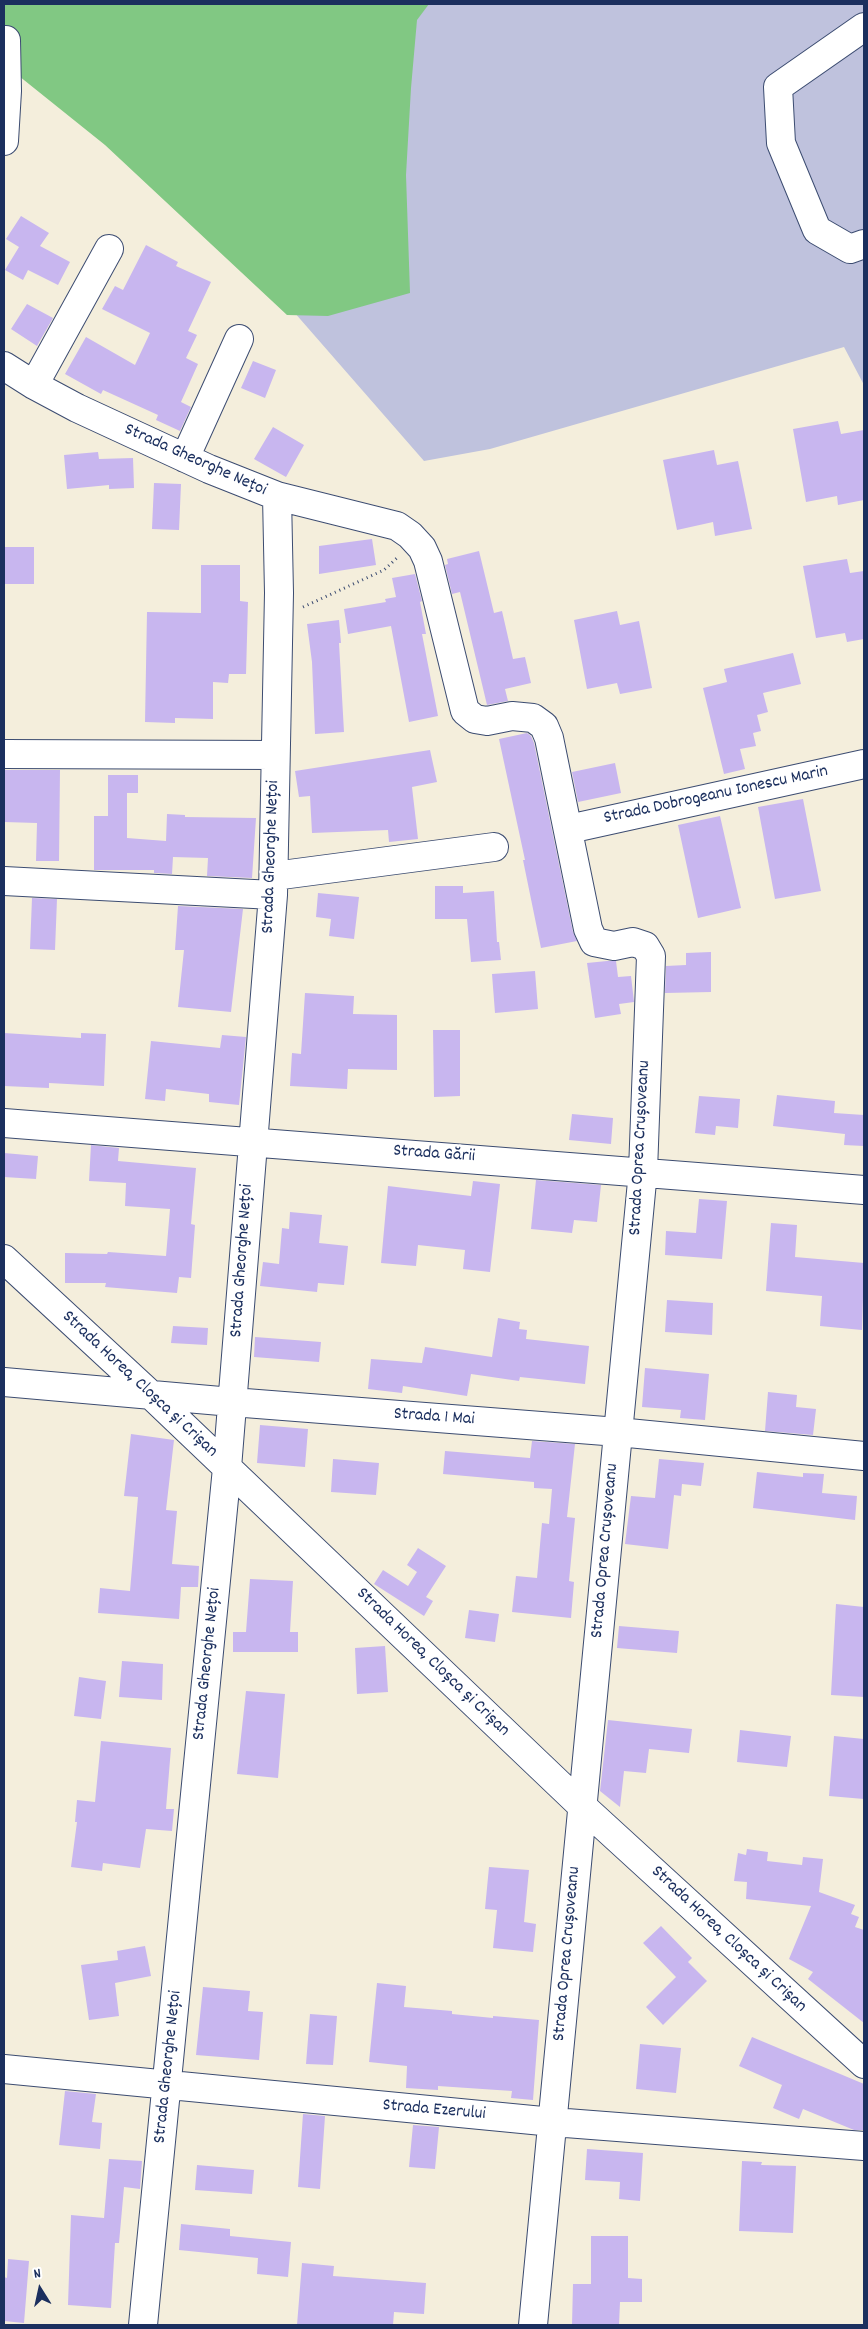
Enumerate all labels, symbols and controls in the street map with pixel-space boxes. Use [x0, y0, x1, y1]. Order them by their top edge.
street label: Strada Gheorghe Nețoi [120, 420, 270, 502]
street label: Strada Dobrogeanu Ionescu Marin [602, 762, 830, 830]
street label: Strada Gheorghe Nețoi [259, 780, 285, 934]
street label: Strada Oprea Crușoveanu [626, 1060, 656, 1236]
street label: Strada Gării [392, 1141, 476, 1169]
street label: Strada Gheorghe Nețoi [227, 1184, 259, 1338]
street label: Strada Horea, Cloșca și Crișan [57, 1307, 221, 1463]
street label: Strada 1 Mai [393, 1404, 475, 1432]
street label: Strada Oprea Crușoveanu [588, 1463, 624, 1639]
street label: Strada Horea, Cloșca și Crișan [351, 1584, 513, 1742]
street label: Strada Gheorghe Nețoi [189, 1587, 227, 1741]
street label: Strada Horea, Cloșca și Crișan [646, 1862, 810, 2018]
street label: Strada Oprea Crușoveanu [550, 1866, 586, 2042]
street label: Strada Gheorghe Nețoi [150, 1990, 188, 2144]
street label: Strada Ezerului [382, 2096, 486, 2126]
north arrow [15, 2264, 65, 2314]
text: N [32, 2264, 43, 2285]

